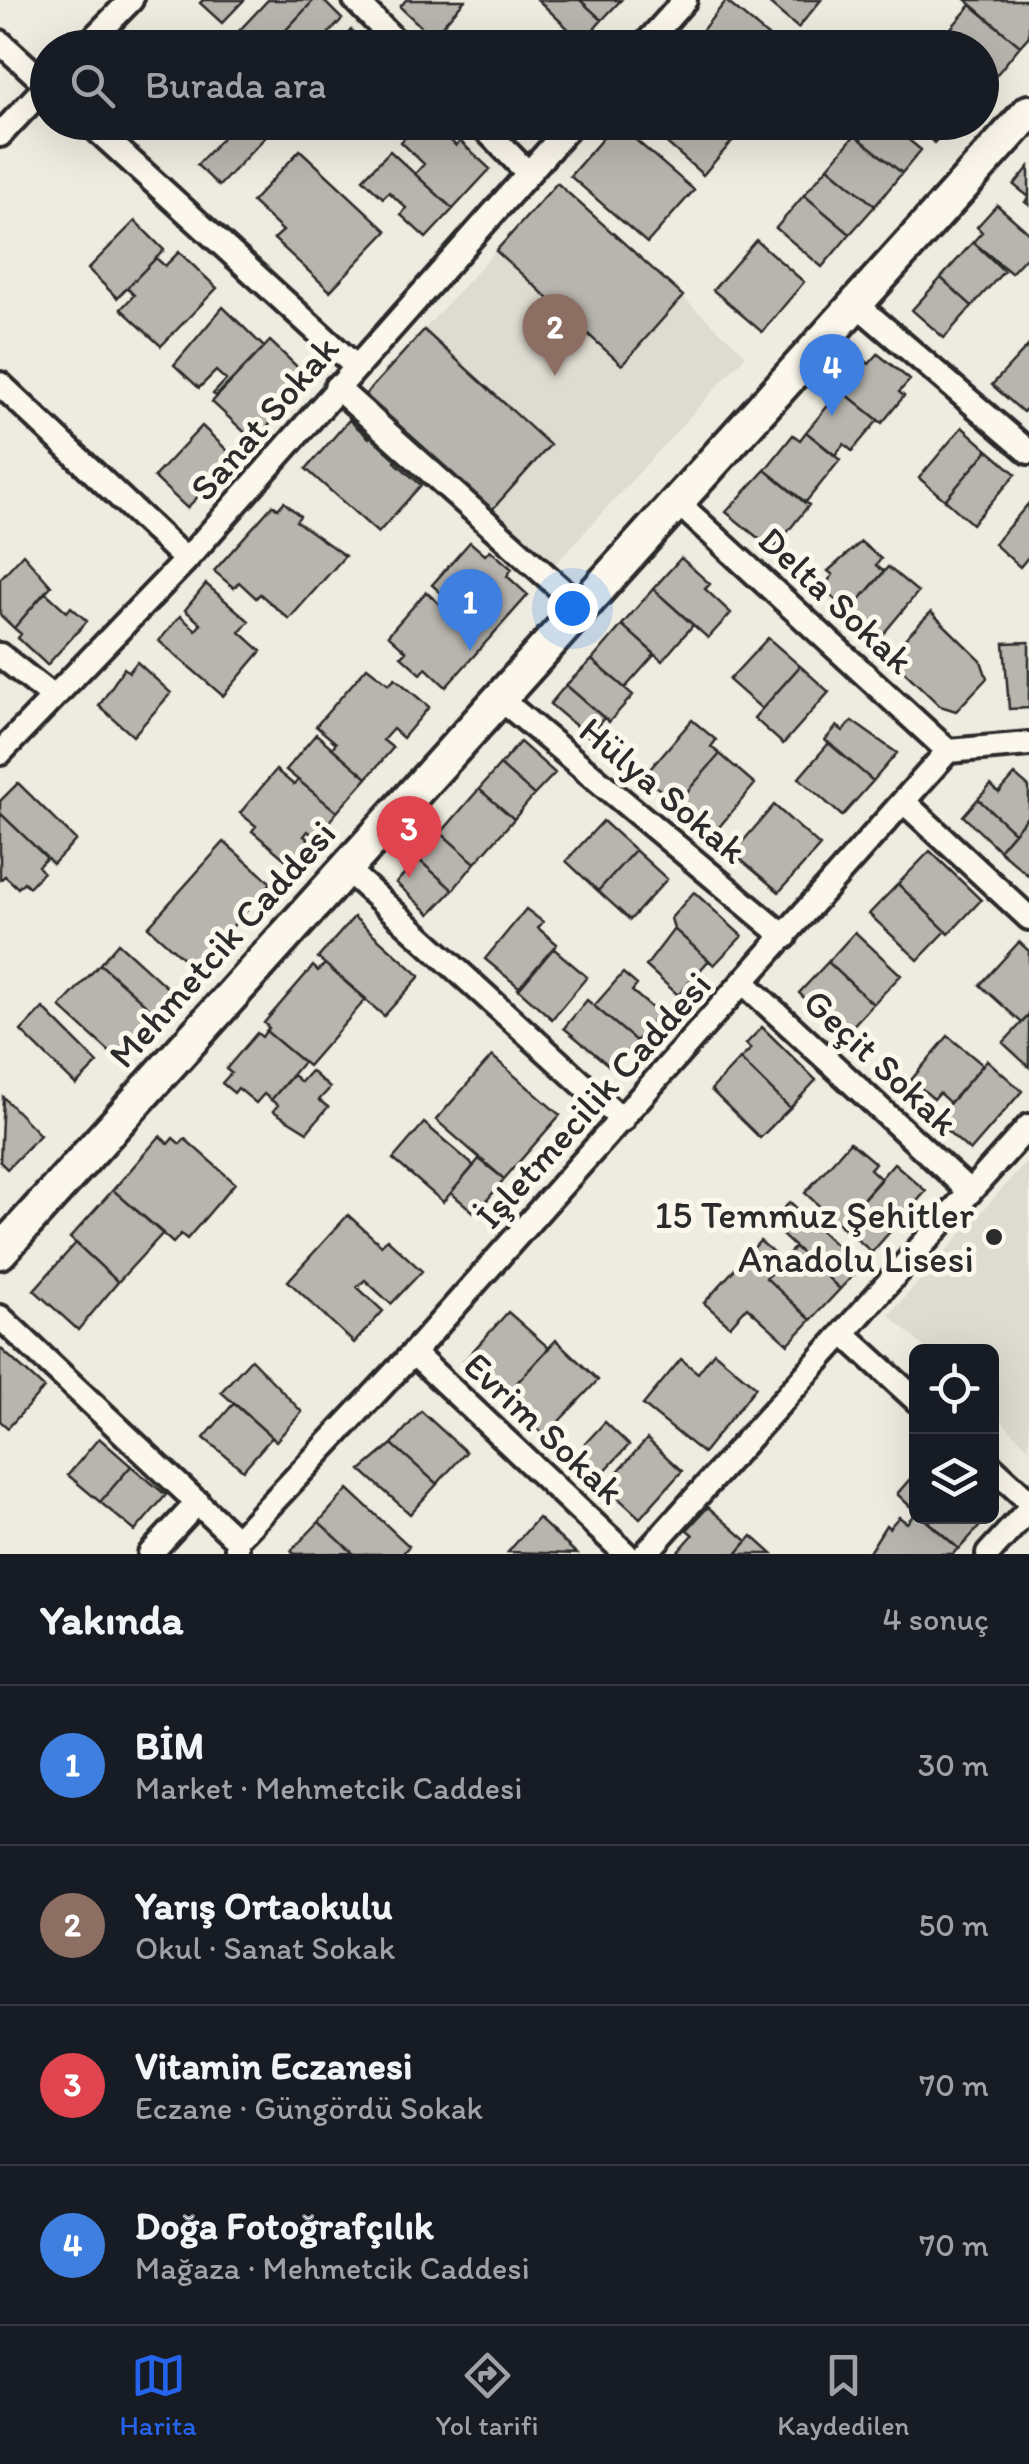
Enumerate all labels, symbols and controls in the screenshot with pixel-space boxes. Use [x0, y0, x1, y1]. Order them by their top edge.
search box [30, 30, 999, 140]
icon: search [65, 58, 120, 113]
text: Burada ara [145, 62, 327, 108]
pin: 2 [522, 294, 588, 376]
street label: Sanat Sokak [180, 326, 348, 510]
pin: 4 [800, 334, 864, 416]
street label: Delta Sokak [749, 517, 923, 684]
pin: 1 [438, 568, 502, 651]
your location [547, 583, 598, 634]
street label: Hülya Sokak [570, 707, 756, 873]
pin: 3 [376, 796, 442, 878]
street label: Mehmetcik Caddesi [99, 811, 345, 1077]
street label: İşletmecilik Caddesi [466, 962, 720, 1238]
street label: Geçit Sokak [794, 979, 968, 1145]
place label: 15 Temmuz Şehitler Anadolu Lisesi [655, 1192, 974, 1282]
marker: 15 Temmuz Şehitler Anadolu Lisesi [983, 1226, 1005, 1248]
street label: Evrim Sokak [454, 1342, 634, 1514]
map controls [909, 1344, 999, 1524]
button: locate [909, 1344, 999, 1434]
button: layers [909, 1434, 999, 1524]
text: Yakında [40, 1594, 183, 1645]
text: 4 sonuç [882, 1600, 989, 1638]
text: BİM [135, 1723, 204, 1769]
text: 1 [65, 1746, 80, 1784]
text: 30 m [918, 1746, 989, 1784]
text: Market · Mehmetcik Caddesi [135, 1769, 522, 1807]
text: Yarış Ortaokulu [135, 1883, 393, 1929]
text: 2 [64, 1906, 81, 1944]
text: 50 m [918, 1906, 989, 1944]
text: Okul · Sanat Sokak [135, 1929, 395, 1967]
text: Vitamin Eczanesi [135, 2043, 412, 2089]
text: 3 [64, 2066, 81, 2104]
text: 70 m [919, 2066, 989, 2104]
text: Eczane · Güngördü Sokak [135, 2089, 483, 2127]
text: Doğa Fotoğrafçılık [135, 2203, 434, 2249]
text: 4 [63, 2226, 82, 2264]
text: 70 m [919, 2226, 989, 2264]
text: Mağaza · Mehmetcik Caddesi [135, 2249, 530, 2287]
tab: Harita [119, 2348, 197, 2442]
tab: Yol tarifi [436, 2348, 538, 2442]
tab: Kaydedilen [777, 2348, 910, 2442]

